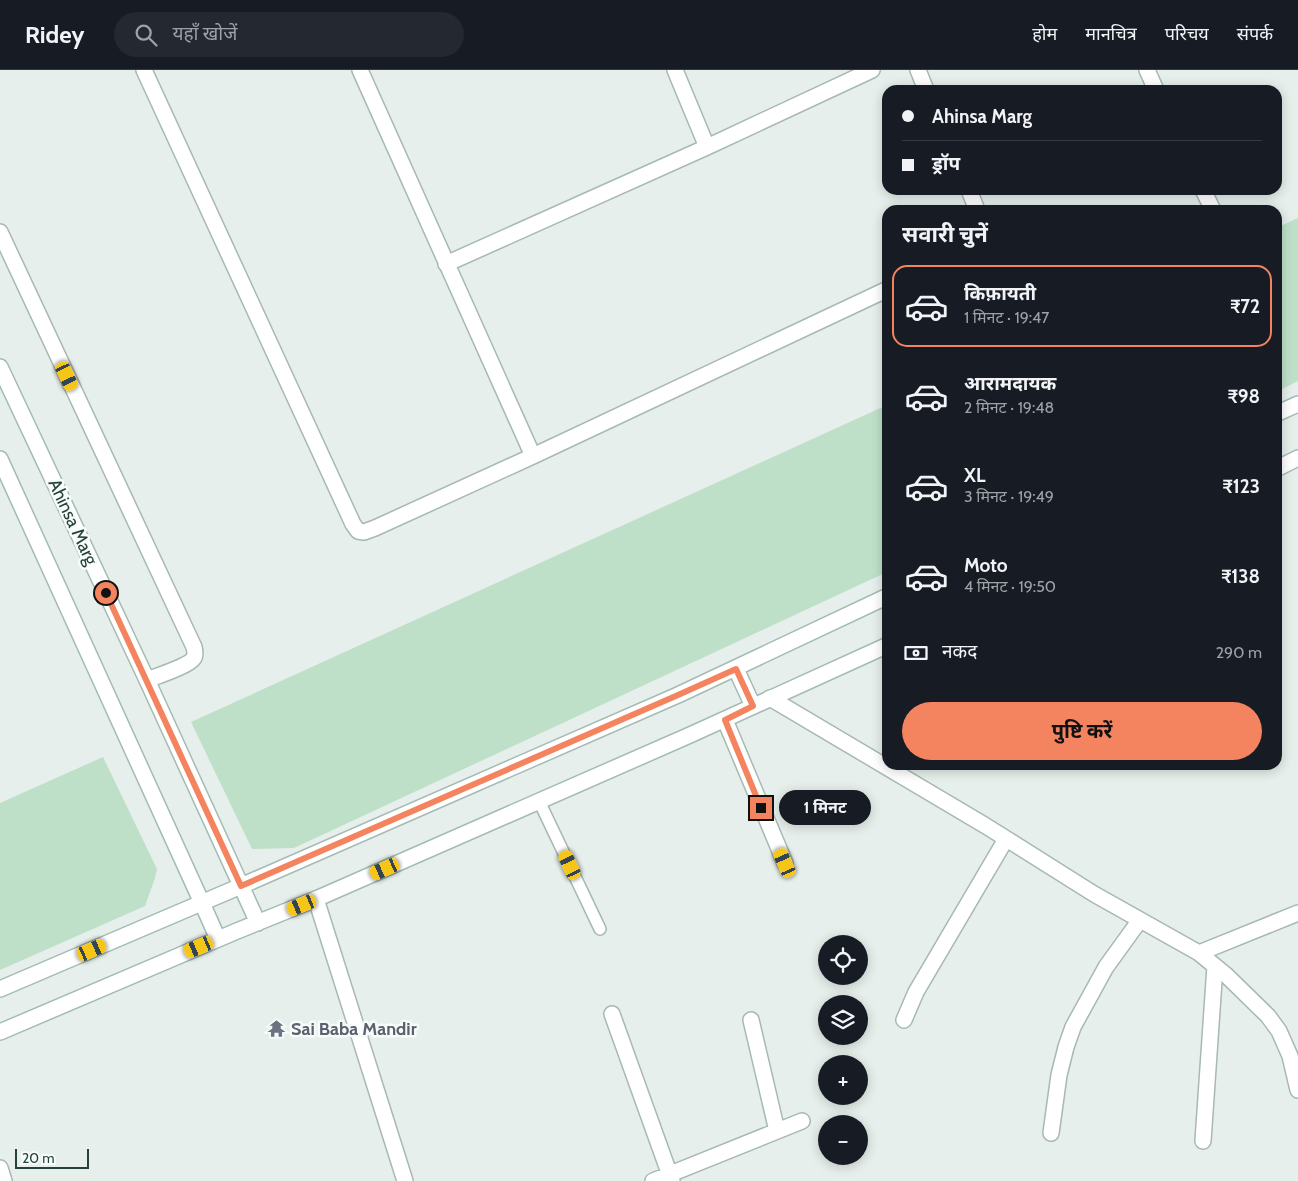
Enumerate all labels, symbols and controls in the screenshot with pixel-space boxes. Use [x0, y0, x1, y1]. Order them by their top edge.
search box [114, 12, 464, 57]
text: Ridey [25, 20, 84, 49]
icon: search [132, 21, 160, 49]
text: यहाँ खोजें [172, 22, 237, 45]
text: होम [1032, 23, 1057, 45]
text: मानचित्र [1085, 23, 1137, 45]
text: परिचय [1165, 23, 1209, 45]
text: संपर्क [1237, 23, 1273, 45]
text: Ahinsa Marg [932, 105, 1032, 128]
text: ड्रॉप [932, 152, 960, 175]
text: सवारी चुनें [902, 221, 988, 248]
text: किफ़ायती [964, 282, 1036, 305]
icon: car [904, 284, 949, 329]
text: ₹72 [1230, 295, 1260, 318]
text: 1 मिनट · 19:47 [964, 308, 1049, 327]
car [53, 359, 80, 393]
text: आरामदायक [964, 372, 1056, 395]
icon: car [904, 374, 949, 419]
text: ₹98 [1227, 385, 1260, 408]
text: 2 मिनट · 19:48 [964, 398, 1054, 417]
icon: car [904, 464, 949, 509]
text: XL [964, 464, 985, 487]
street label: Ahinsa Marg [43, 475, 103, 570]
text: ₹123 [1222, 475, 1260, 498]
text: 3 मिनट · 19:49 [964, 487, 1054, 506]
icon: car [904, 554, 949, 599]
text: Moto [964, 554, 1008, 577]
text: ₹138 [1221, 565, 1260, 588]
text: 4 मिनट · 19:50 [964, 577, 1056, 596]
route start [95, 582, 117, 604]
icon: cash [902, 639, 930, 667]
text: नकद [942, 640, 977, 663]
text: 290 m [1216, 643, 1262, 662]
button: पुष्टि करें [902, 702, 1262, 760]
callout: 1 मिनट [778, 790, 871, 826]
route end [750, 797, 772, 819]
text: 1 मिनट [803, 798, 847, 817]
car [772, 846, 797, 880]
car [556, 848, 583, 882]
car [368, 856, 401, 882]
car [285, 892, 318, 918]
car [182, 934, 215, 960]
map controls [818, 935, 868, 1165]
button: locate [818, 935, 868, 985]
car [75, 937, 108, 963]
button: layers [818, 995, 868, 1045]
place label: Sai Baba Mandir [291, 1018, 417, 1040]
temple icon: Sai Baba Mandir [267, 1019, 287, 1039]
button: + [818, 1055, 868, 1105]
button: − [818, 1115, 868, 1165]
scale bar [15, 1146, 89, 1169]
text: 20 m [22, 1149, 55, 1167]

